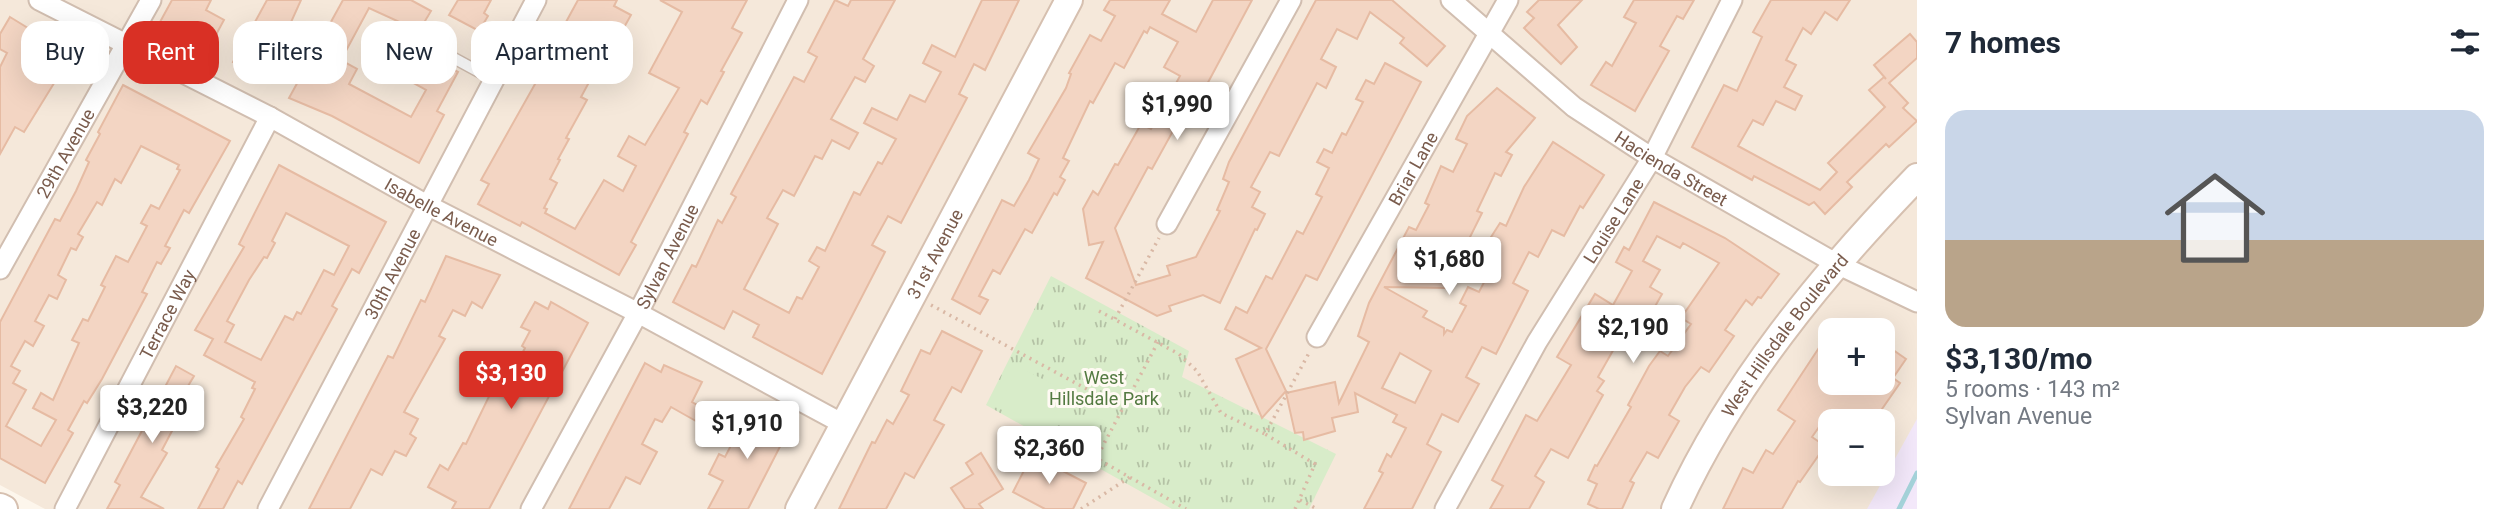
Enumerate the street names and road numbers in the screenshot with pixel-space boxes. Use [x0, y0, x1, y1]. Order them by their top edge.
street label: 29th Avenue [32, 105, 99, 202]
street label: Hacienda Street [1611, 126, 1732, 210]
street label: Briar Lane [1384, 128, 1442, 209]
street label: Isabelle Avenue [381, 173, 502, 250]
street label: Louise Lane [1578, 174, 1647, 267]
street label: Sylvan Avenue [631, 200, 703, 312]
street label: 31st Avenue [902, 205, 967, 302]
street label: 30th Avenue [359, 225, 424, 323]
street label: West Hillsdale Boulevard [1717, 249, 1852, 420]
street label: Terrace Way [135, 265, 199, 363]

